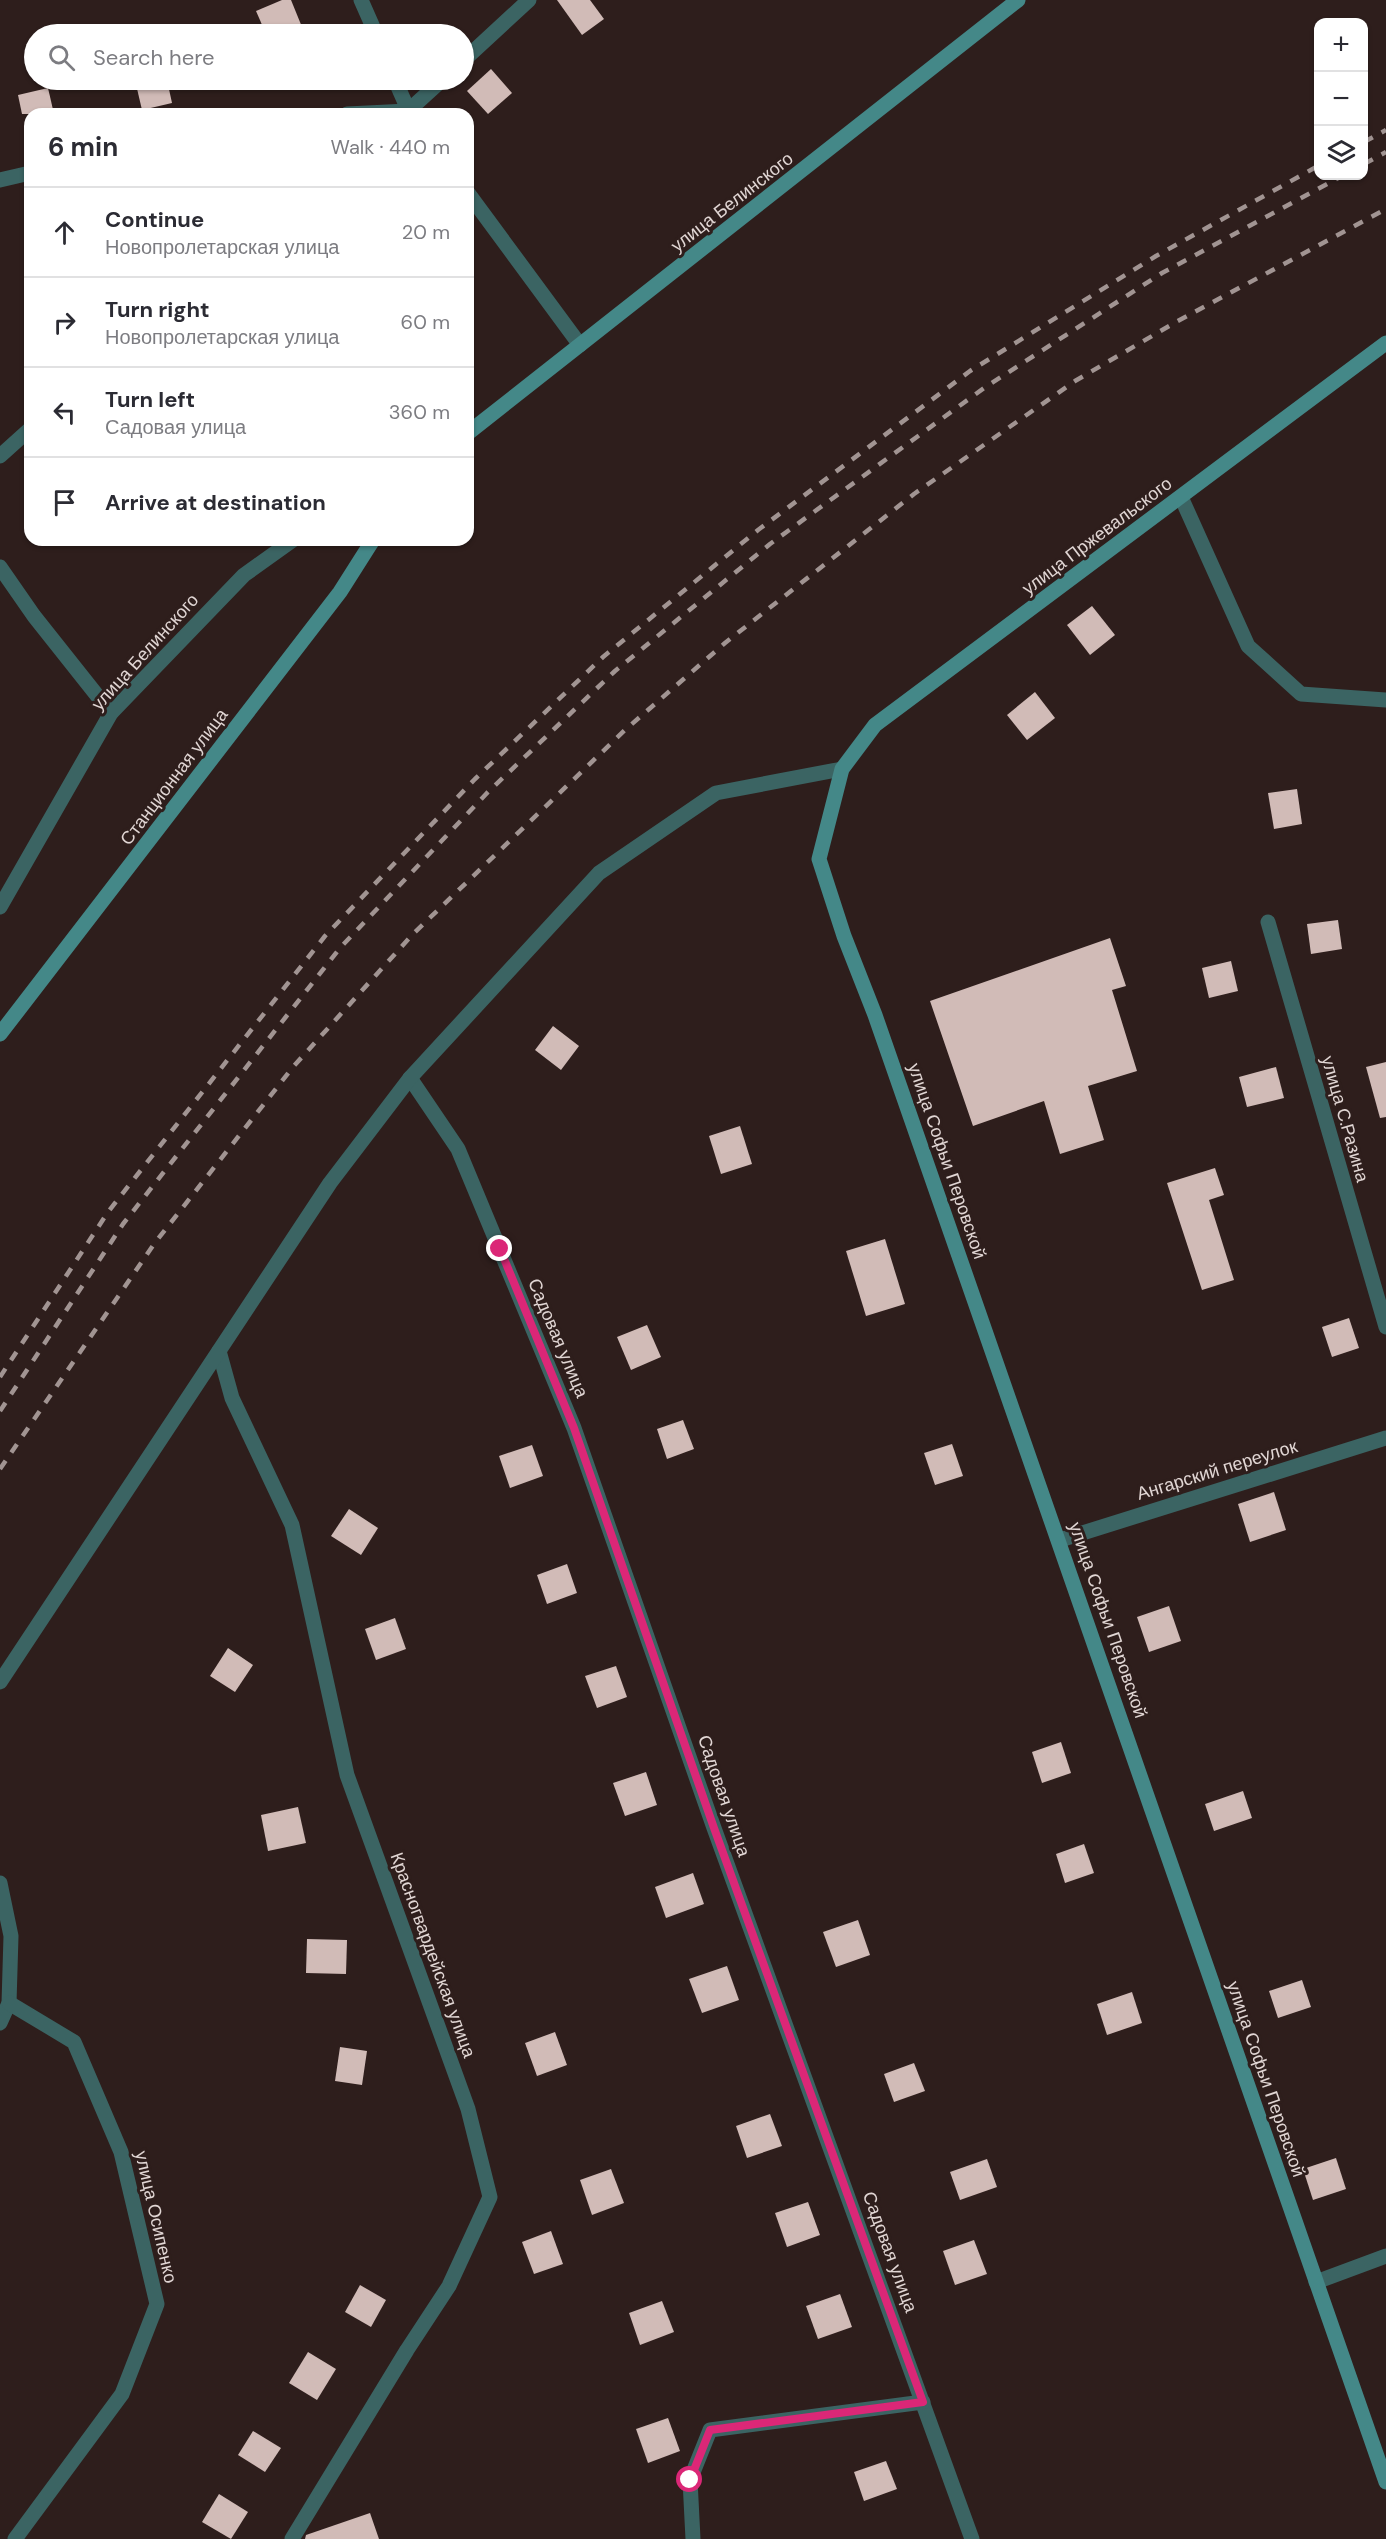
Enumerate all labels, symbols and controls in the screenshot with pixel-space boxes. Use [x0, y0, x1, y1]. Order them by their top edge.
map controls [1314, 18, 1368, 180]
button: + [1314, 18, 1368, 72]
search box [24, 24, 474, 90]
icon: search [45, 41, 78, 74]
text: Search here [93, 43, 214, 72]
button: − [1314, 72, 1368, 126]
button: layers [1314, 126, 1368, 180]
text: 6 min [48, 130, 118, 164]
text: Walk · 440 m [331, 134, 450, 160]
street label: улица Белинского [666, 147, 798, 257]
text: Continue [105, 205, 204, 234]
icon: ahead [48, 216, 81, 249]
text: 20 m [402, 219, 450, 245]
text: Новопролетарская улица [105, 234, 339, 260]
text: Turn right [105, 295, 210, 324]
icon: right [48, 306, 81, 339]
text: 60 m [401, 309, 450, 335]
text: Новопролетарская улица [105, 324, 339, 350]
text: Turn left [105, 385, 195, 414]
icon: left [48, 396, 81, 429]
text: 360 m [389, 399, 450, 425]
text: Садовая улица [105, 414, 246, 440]
street label: улица Пржевальского [1017, 472, 1177, 600]
icon: arrive [48, 486, 81, 519]
text: Arrive at destination [105, 488, 326, 517]
street label: улица Белинского [86, 589, 204, 715]
street label: Станционная улица [115, 703, 234, 850]
street label: улица С.Разина [1316, 1053, 1375, 1186]
street label: улица Софьи Перовской [902, 1060, 992, 1262]
route end [486, 1235, 512, 1261]
street label: Садовая улица [522, 1275, 594, 1402]
street label: Ангарский переулок [1134, 1434, 1300, 1506]
street label: улица Софьи Перовской [1063, 1519, 1153, 1721]
street label: Садовая улица [692, 1732, 756, 1861]
street label: Красногвардейская улица [385, 1849, 482, 2062]
street label: улица Софьи Перовской [1221, 1978, 1311, 2180]
street label: улица Осипенко [129, 2148, 183, 2286]
street label: Садовая улица [857, 2188, 923, 2317]
route start [676, 2466, 702, 2492]

